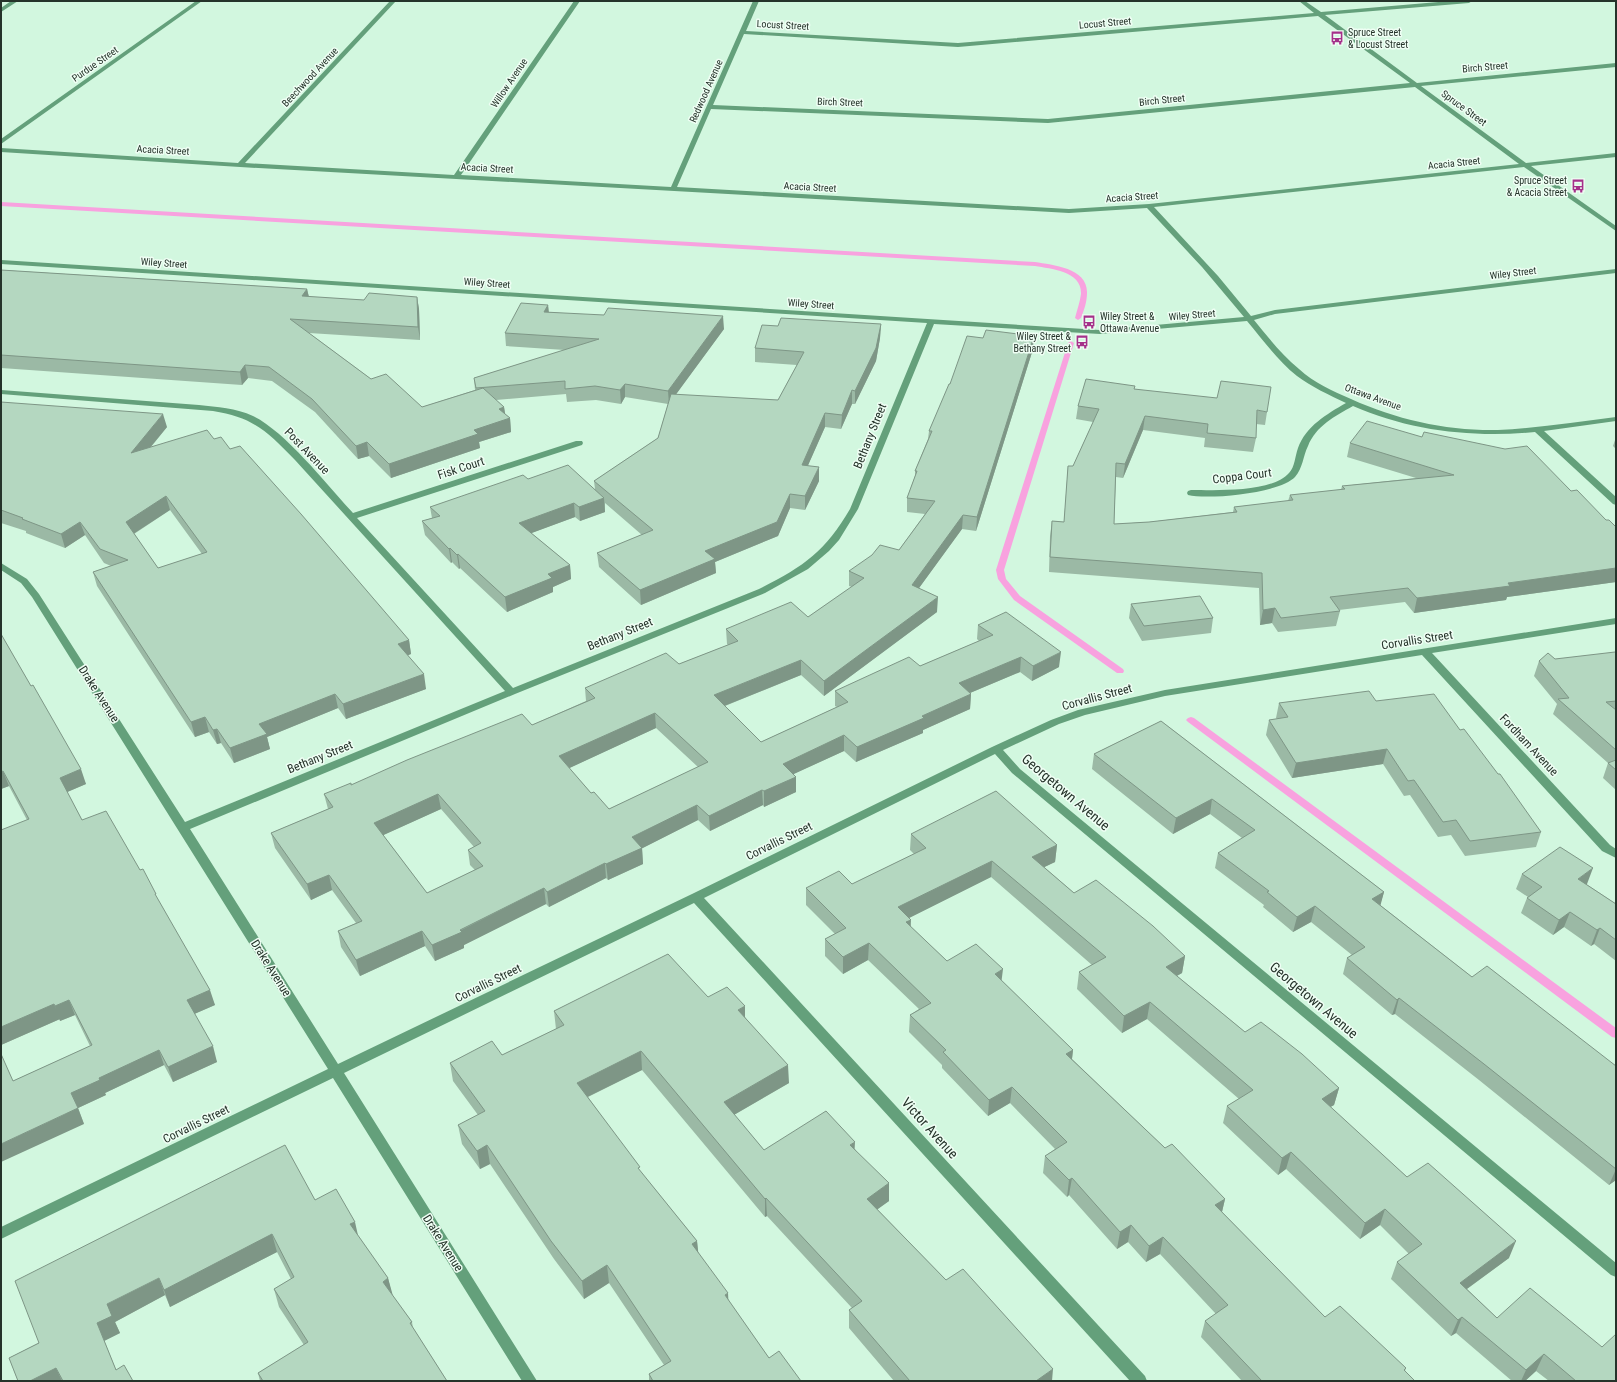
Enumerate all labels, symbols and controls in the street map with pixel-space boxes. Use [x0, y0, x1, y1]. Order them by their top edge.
street label: Locust Street [1078, 15, 1132, 31]
street label: Locust Street [757, 18, 810, 32]
place label: Spruce Street & Locust Street [1348, 27, 1408, 50]
bus stop icon: Spruce Street & Locust Street [1329, 30, 1345, 46]
street label: Purdue Street [70, 44, 120, 84]
street label: Beechwood Avenue [280, 45, 340, 109]
street label: Willow Avenue [488, 56, 530, 110]
street label: Redwood Avenue [687, 58, 725, 124]
street label: Birch Street [1462, 60, 1508, 74]
street label: Spruce Street [1439, 88, 1489, 128]
street label: Birch Street [1139, 92, 1185, 108]
street label: Birch Street [817, 96, 863, 108]
street label: Acacia Street [136, 143, 190, 157]
street label: Acacia Street [1427, 155, 1481, 171]
street label: Acacia Street [460, 161, 514, 175]
place label: Spruce Street & Acacia Street [1507, 175, 1567, 198]
bus stop icon: Spruce Street & Acacia Street [1570, 178, 1586, 194]
street label: Acacia Street [783, 180, 837, 194]
street label: Acacia Street [1105, 190, 1159, 204]
street label: Wiley Street [140, 256, 188, 270]
street label: Wiley Street [1489, 265, 1537, 281]
street label: Wiley Street [463, 276, 511, 290]
street label: Wiley Street [787, 297, 835, 311]
street label: Wiley Street [1168, 307, 1216, 323]
place label: Wiley Street & Ottawa Avenue [1100, 311, 1159, 334]
bus stop icon: Wiley Street & Ottawa Avenue [1081, 314, 1097, 330]
place label: Wiley Street & Bethany Street [1014, 331, 1072, 354]
bus stop icon: Wiley Street & Bethany Street [1074, 334, 1090, 350]
street label: Ottawa Avenue [1343, 382, 1403, 412]
street label: Bethany Street [851, 401, 890, 471]
street label: Post Avenue [281, 425, 333, 477]
street label: Fisk Court [436, 454, 487, 482]
street label: Coppa Court [1212, 465, 1273, 487]
street label: Bethany Street [585, 614, 655, 653]
street label: Corvallis Street [1380, 627, 1454, 653]
street label: Drake Avenue [76, 663, 123, 725]
street label: Corvallis Street [1060, 681, 1134, 713]
street label: Fordham Avenue [1497, 711, 1561, 779]
street label: Bethany Street [285, 737, 355, 776]
street label: Georgetown Avenue [1019, 751, 1114, 834]
street label: Corvallis Street [744, 819, 815, 863]
street label: Drake Avenue [248, 937, 294, 999]
street label: Georgetown Avenue [1267, 959, 1362, 1042]
street label: Corvallis Street [453, 961, 524, 1005]
street label: Victor Avenue [899, 1094, 962, 1162]
street label: Corvallis Street [161, 1102, 232, 1146]
street label: Drake Avenue [420, 1212, 466, 1274]

